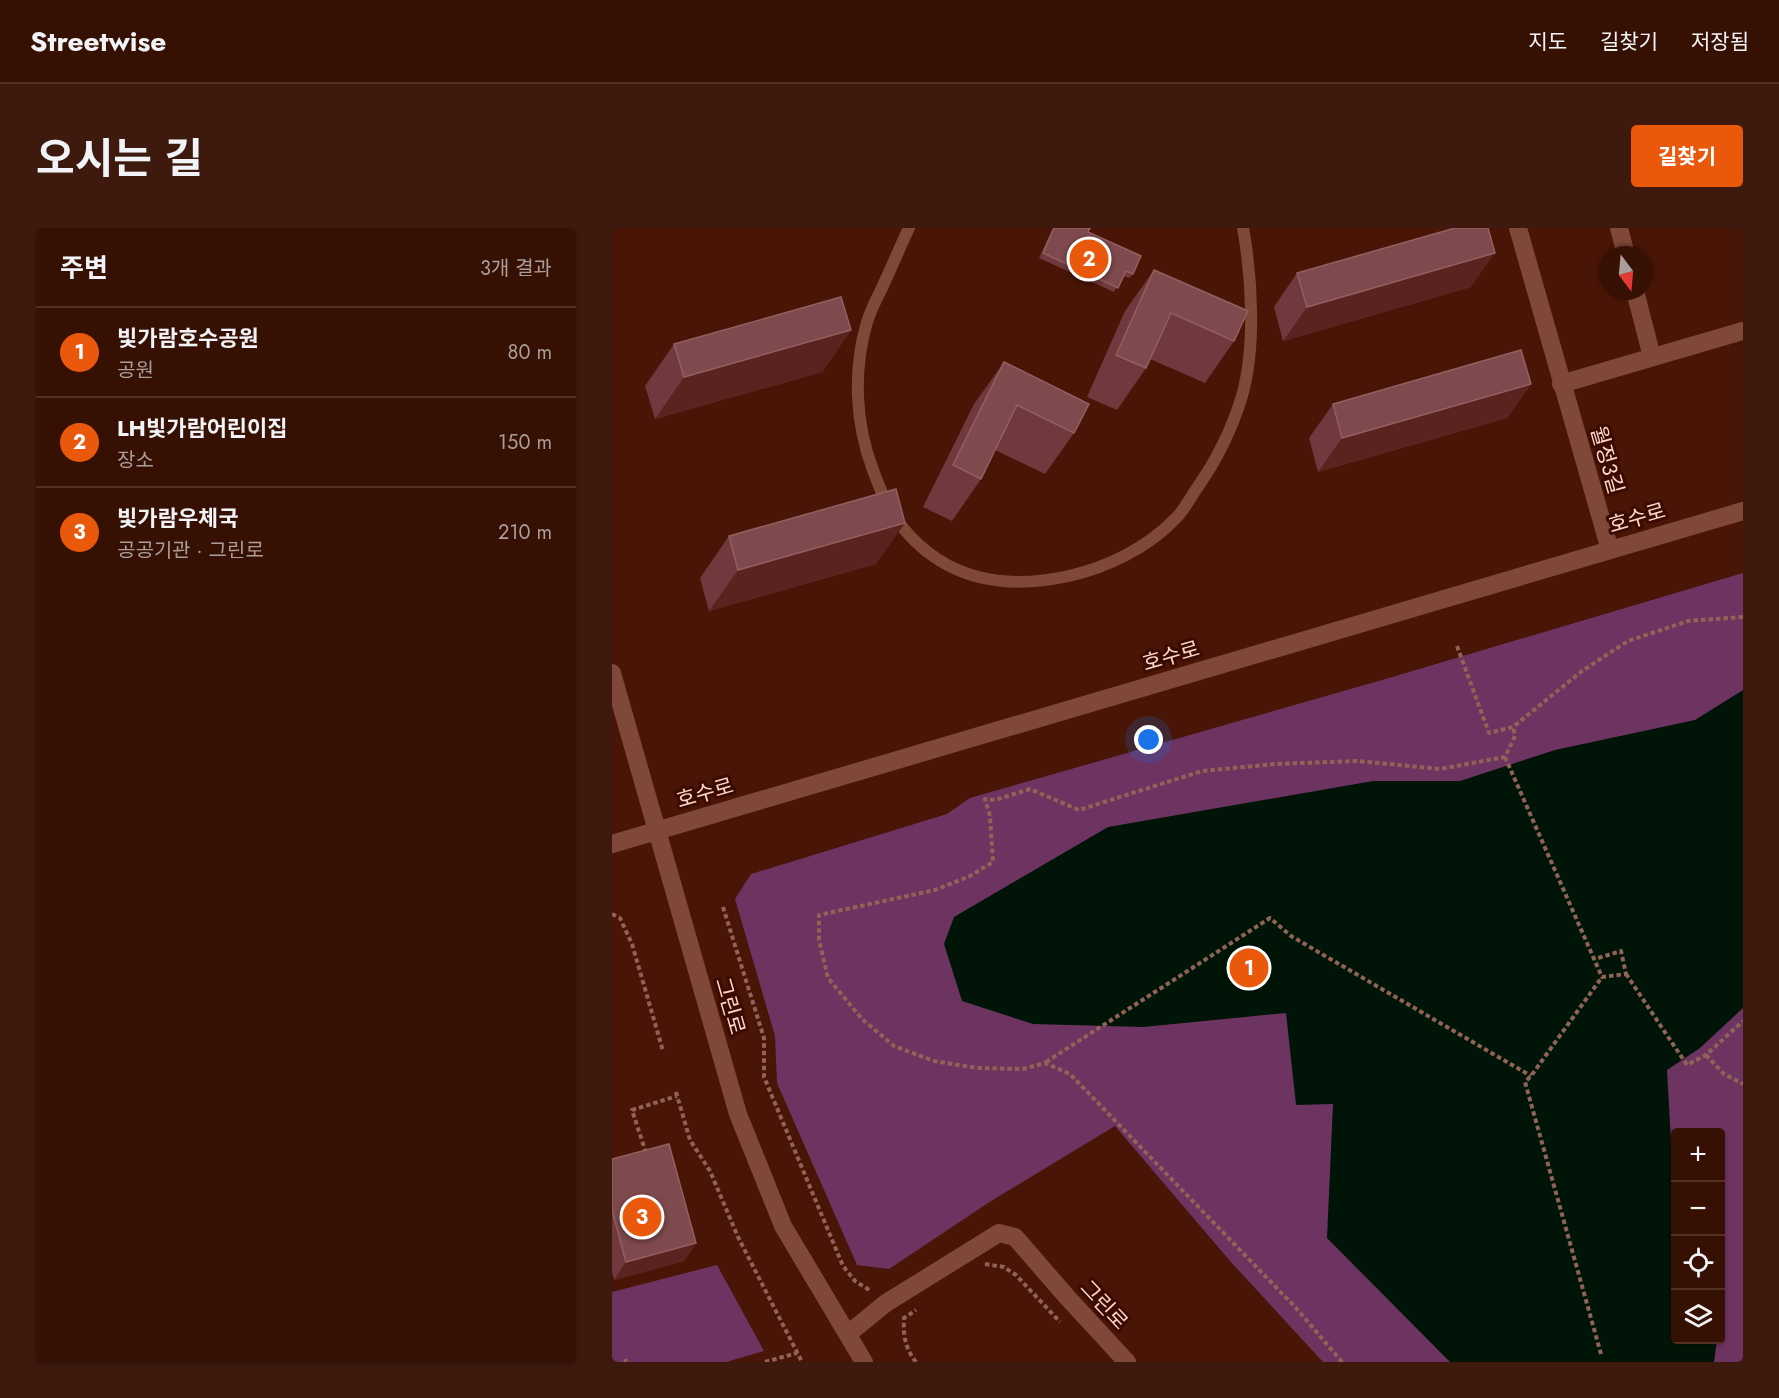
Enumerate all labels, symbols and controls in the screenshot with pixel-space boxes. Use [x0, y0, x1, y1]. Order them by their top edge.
text: Streetwise [30, 21, 166, 62]
text: 지도 [1528, 27, 1567, 57]
text: 길찾기 [1600, 27, 1658, 57]
text: 저장됨 [1691, 27, 1749, 57]
button: 길찾기 [1631, 125, 1743, 187]
text: 오시는 길 [36, 128, 203, 189]
pin: 2 [1070, 237, 1108, 282]
north arrow [1599, 246, 1653, 300]
text: 주변 [60, 249, 108, 287]
text: 3개 결과 [480, 254, 552, 283]
text: 빛가람호수공원 [117, 322, 259, 354]
text: 1 [74, 338, 85, 367]
text: 80 m [507, 338, 552, 367]
text: 공원 [117, 356, 154, 385]
text: LH빛가람어린이집 [117, 412, 288, 444]
street label: 월정3길 [1583, 422, 1631, 498]
text: 2 [73, 428, 86, 457]
text: 150 m [498, 428, 552, 457]
text: 장소 [117, 446, 154, 475]
street label: 호수로 [1605, 496, 1669, 540]
text: 빛가람우체국 [117, 502, 238, 534]
text: 3 [73, 518, 86, 547]
text: 210 m [498, 518, 552, 547]
text: 공공기관 · 그린로 [117, 536, 264, 565]
street label: 호수로 [1139, 634, 1203, 678]
your location [1134, 725, 1163, 754]
street label: 호수로 [673, 771, 737, 815]
pin: 1 [1230, 946, 1268, 990]
street label: 그린로 [708, 974, 752, 1038]
map controls [1671, 1128, 1725, 1344]
button: + [1671, 1128, 1725, 1182]
button: − [1671, 1182, 1725, 1236]
pin: 3 [622, 1194, 662, 1240]
button: locate [1671, 1236, 1725, 1290]
street label: 그린로 [1073, 1274, 1135, 1336]
button: layers [1671, 1290, 1725, 1344]

